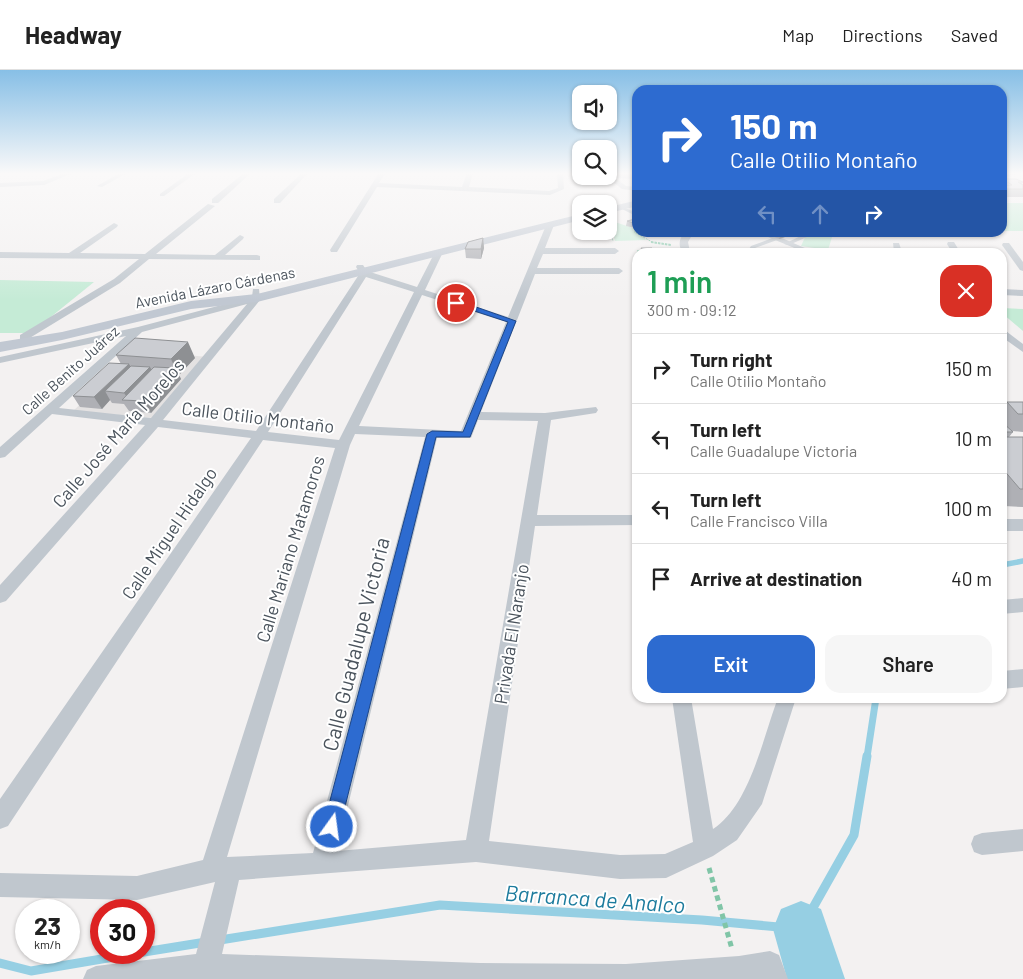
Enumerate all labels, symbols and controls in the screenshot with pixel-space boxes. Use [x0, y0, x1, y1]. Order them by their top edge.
text: Headway [25, 20, 122, 49]
text: Map [782, 24, 814, 46]
text: Directions [842, 24, 923, 46]
text: Saved [951, 24, 998, 46]
map controls [572, 85, 617, 240]
button: sound [572, 85, 617, 130]
text: 150 m [730, 104, 817, 146]
icon: right [647, 105, 712, 170]
button: search [572, 140, 617, 185]
text: Calle Otilio Montaño [730, 146, 918, 172]
button: layers [572, 195, 617, 240]
icon: left [753, 200, 781, 228]
icon: ahead [806, 200, 834, 228]
icon: right [859, 200, 887, 228]
street label: Avenida Lázaro Cárdenas [133, 263, 297, 311]
text: 1 min [647, 263, 712, 299]
button: close [940, 265, 992, 317]
pin [435, 282, 477, 324]
icon: arrive [442, 289, 470, 317]
text: 300 m · 09:12 [647, 300, 737, 319]
street label: Calle Benito Juárez [18, 321, 123, 418]
text: Turn right [690, 348, 772, 371]
street label: Calle José María Morelos [47, 354, 189, 512]
icon: right [647, 355, 675, 383]
text: 150 m [945, 357, 992, 380]
text: Calle Otilio Montaño [690, 371, 827, 390]
street label: Calle Otilio Montaño [180, 397, 336, 437]
text: Turn left [690, 418, 761, 441]
icon: left [647, 425, 675, 453]
text: 10 m [955, 427, 992, 450]
text: Calle Guadalupe Victoria [690, 441, 857, 460]
street label: Calle Mariano Matamoros [251, 453, 329, 645]
street label: Calle Miguel Hidalgo [117, 463, 221, 603]
text: Turn left [690, 488, 761, 511]
icon: left [647, 495, 675, 523]
text: 100 m [944, 497, 992, 520]
text: Calle Francisco Villa [690, 511, 828, 530]
street label: Calle Guadalupe Victoria [316, 534, 394, 754]
street label: Privada El Naranjo [489, 562, 533, 706]
icon: arrive [647, 565, 675, 593]
text: Arrive at destination [690, 567, 862, 590]
text: 40 m [951, 567, 992, 590]
button: Exit [647, 635, 815, 693]
button: Share [825, 635, 992, 693]
position arrow [305, 800, 357, 852]
water label: Barranca de Analco [504, 879, 686, 917]
speed limit sign: 30 [90, 899, 155, 964]
text: 23 [34, 910, 61, 940]
text: km/h [34, 937, 61, 951]

